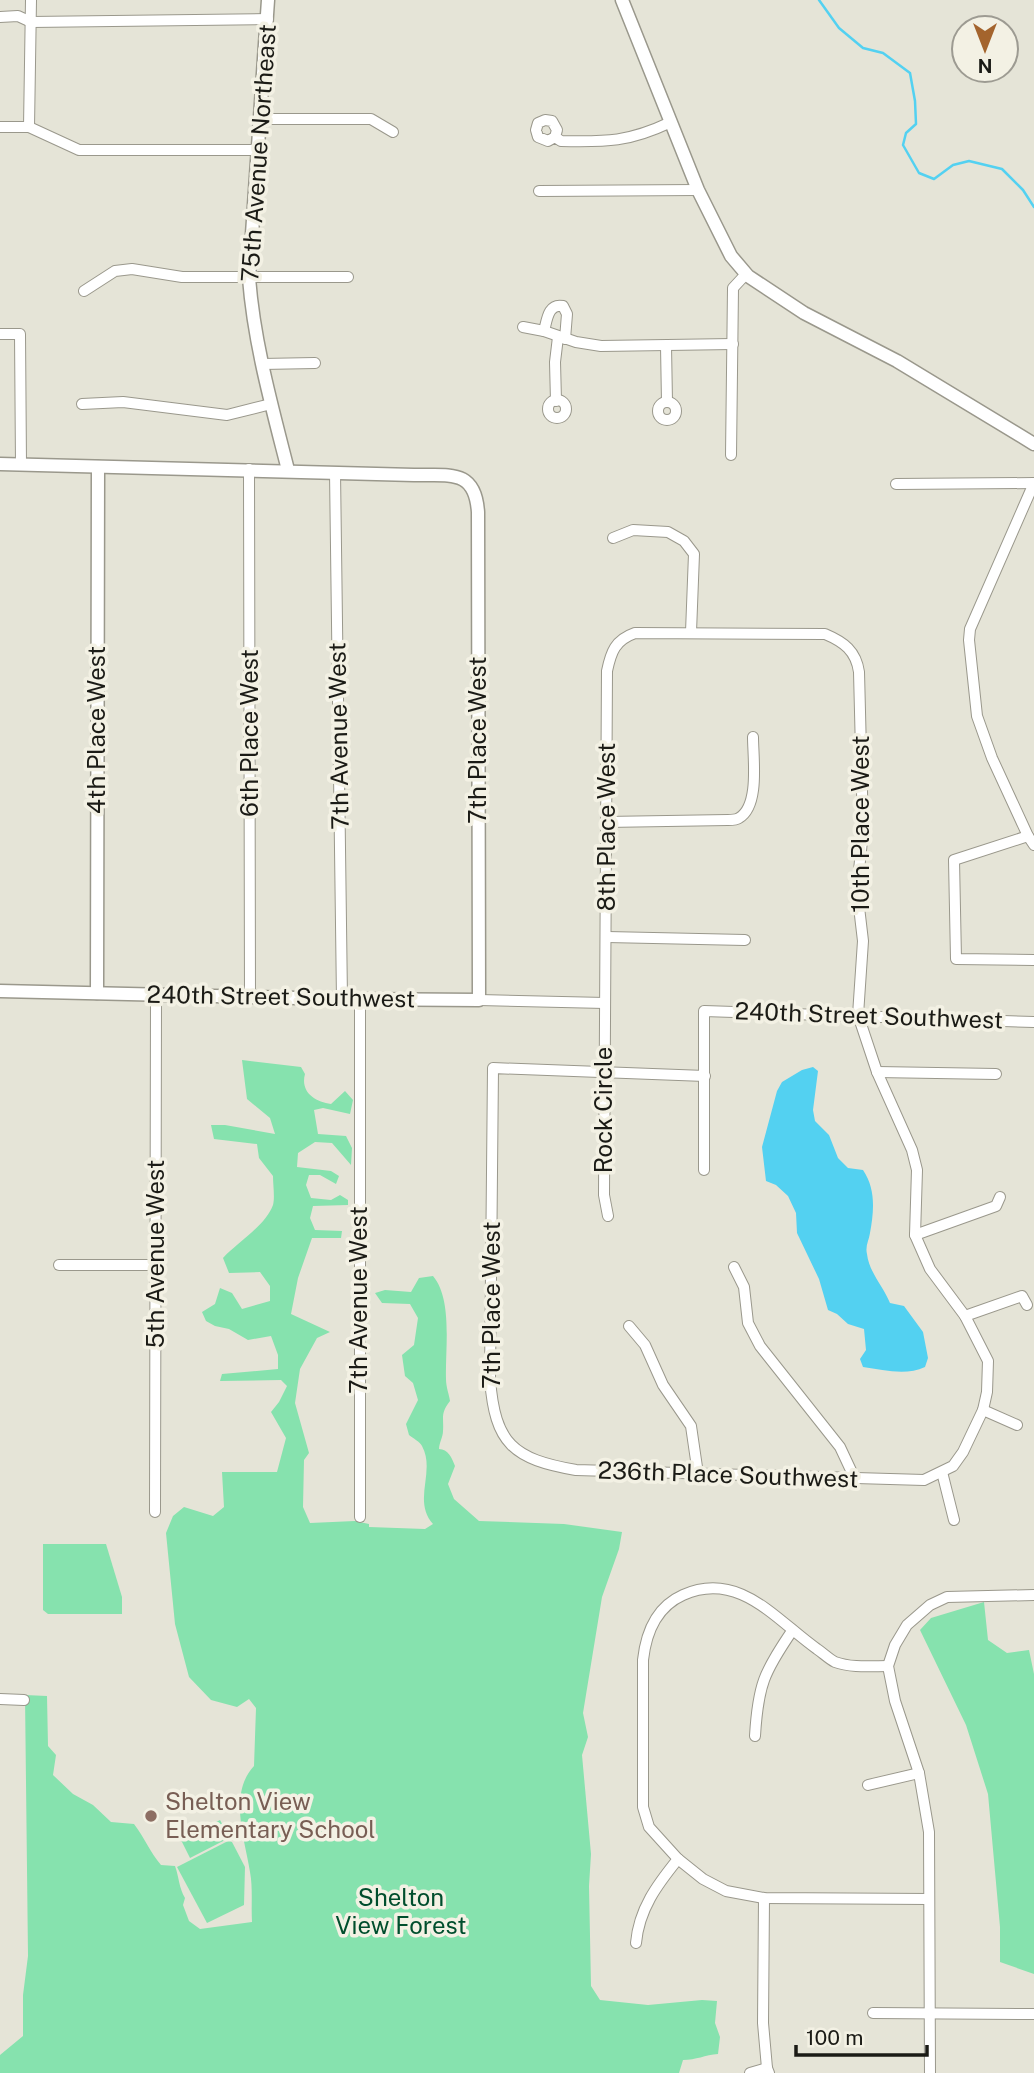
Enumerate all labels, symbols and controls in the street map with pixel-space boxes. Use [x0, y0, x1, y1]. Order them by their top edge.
north arrow [950, 14, 1020, 84]
street label: 75th Avenue Northeast [235, 23, 281, 283]
text: N [978, 55, 992, 77]
street label: 7th Avenue West [322, 642, 354, 830]
street label: 4th Place West [82, 646, 110, 814]
street label: 6th Place West [235, 649, 263, 817]
street label: 7th Place West [463, 656, 491, 824]
street label: 10th Place West [846, 735, 874, 913]
street label: 8th Place West [592, 743, 620, 911]
street label: 240th Street Southwest [147, 980, 416, 1012]
street label: 240th Street Southwest [734, 996, 1004, 1034]
street label: Rock Circle [589, 1047, 617, 1173]
street label: 5th Avenue West [141, 1160, 169, 1348]
street label: 7th Avenue West [344, 1206, 372, 1394]
street label: 7th Place West [477, 1221, 505, 1389]
street label: 236th Place Southwest [597, 1455, 859, 1493]
place label: Shelton View Elementary School [165, 1787, 376, 1843]
marker: Shelton View Elementary School [143, 1808, 159, 1824]
park label: Shelton View Forest [335, 1883, 467, 1939]
scale bar [796, 2014, 927, 2058]
text: 100 m [806, 2025, 863, 2050]

